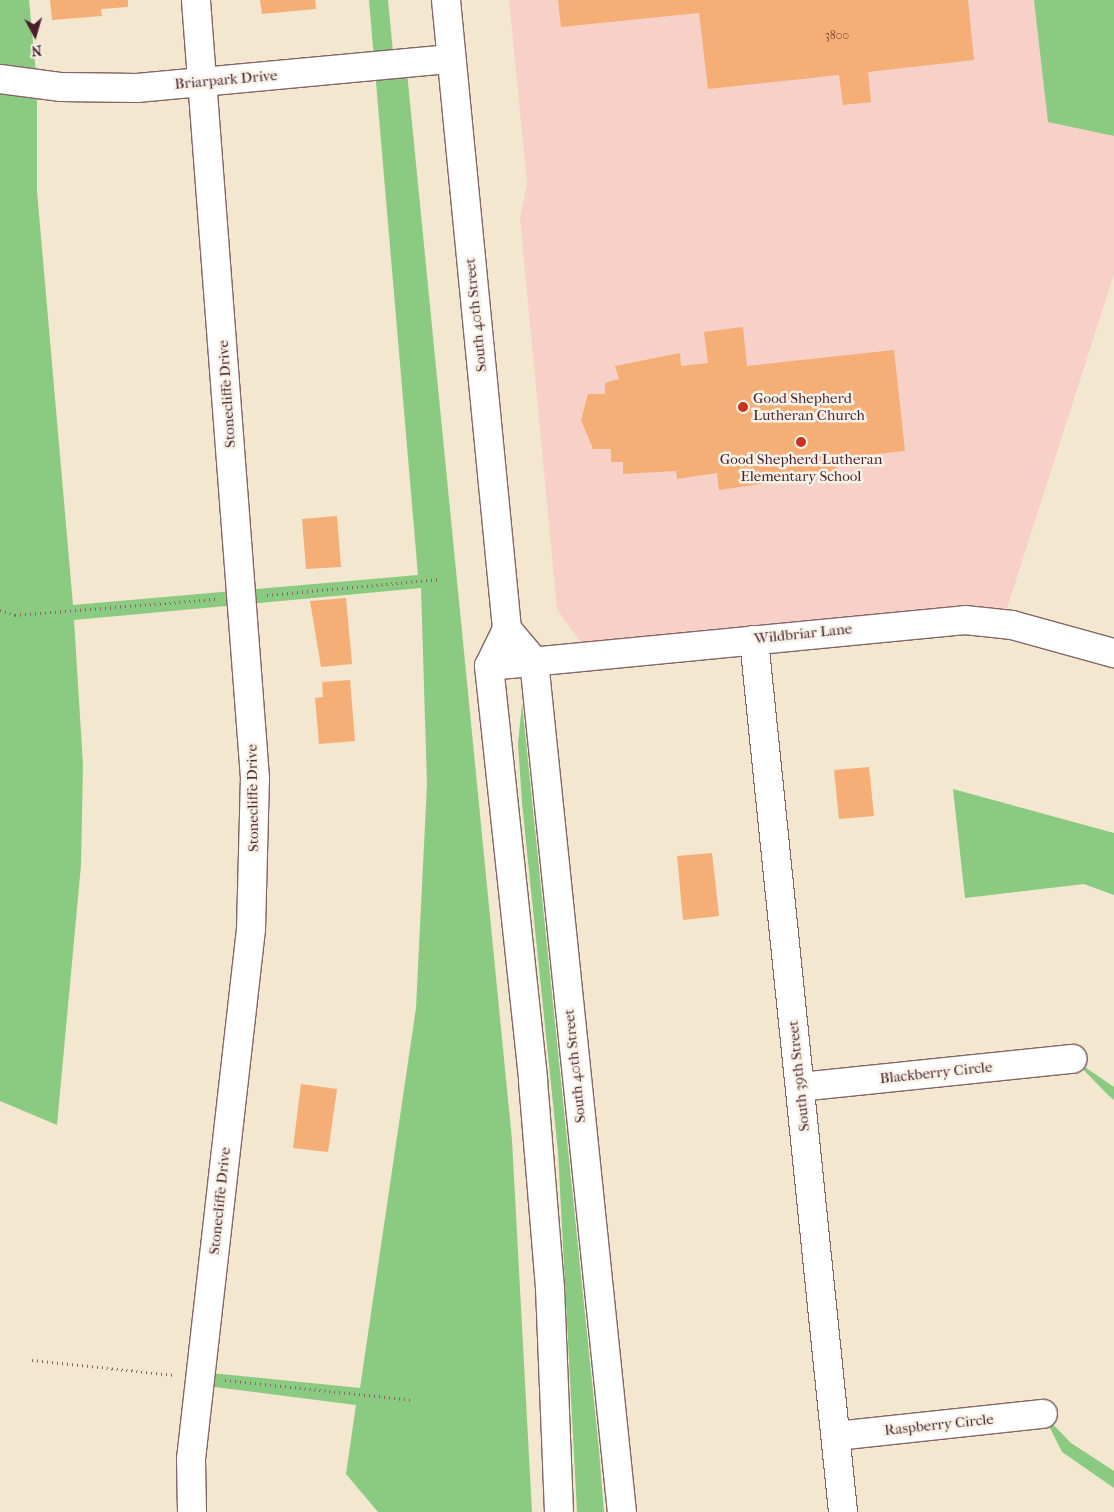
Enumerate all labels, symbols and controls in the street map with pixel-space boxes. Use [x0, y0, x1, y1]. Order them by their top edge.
north arrow [10, 10, 60, 60]
house number: 3800 [825, 29, 849, 43]
text: N [30, 41, 43, 59]
street label: Briarpark Drive [174, 67, 278, 93]
street label: South 40th Street [461, 257, 491, 373]
street label: Stonecliffe Drive [214, 340, 240, 448]
place label: Good Shepherd Lutheran Church [753, 389, 865, 424]
marker: Good Shepherd Lutheran Church [737, 401, 749, 413]
marker: Good Shepherd Lutheran Elementary School [795, 436, 807, 448]
place label: Good Shepherd Lutheran Elementary School [720, 450, 882, 485]
street label: Wildbriar Lane [753, 620, 853, 648]
street label: Stonecliffe Drive [243, 744, 263, 852]
street label: South 40th Street [560, 1008, 590, 1124]
street label: South 39th Street [784, 1020, 814, 1132]
street label: Blackberry Circle [879, 1058, 993, 1088]
street label: Stonecliffe Drive [205, 1146, 235, 1256]
street label: Raspberry Circle [884, 1410, 994, 1440]

